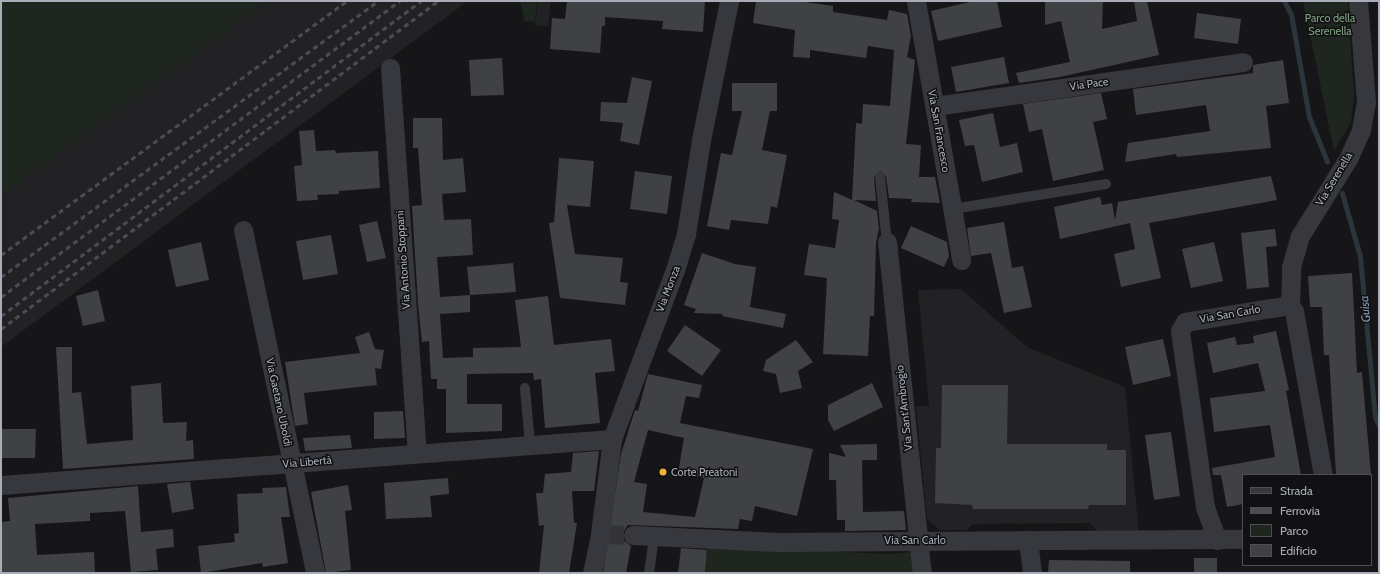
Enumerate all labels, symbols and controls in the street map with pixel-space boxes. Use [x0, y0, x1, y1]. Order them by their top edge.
park label: Parco della Serenella [1305, 12, 1355, 38]
street label: Via Pace [1069, 75, 1109, 93]
street label: Via San Francesco [925, 89, 953, 173]
street label: Via Serenella [1313, 150, 1355, 208]
street label: Via Antonio Stoppani [393, 210, 413, 310]
street label: Via Monza [653, 264, 683, 314]
water label: Guisa [1357, 295, 1373, 323]
street label: Via San Carlo [1198, 302, 1262, 326]
street label: Via Gaetano Uboldi [263, 357, 295, 447]
street label: Via Sant'Ambrogio [893, 364, 915, 452]
street label: Via Libertà [282, 453, 332, 471]
place label: Corte Preatoni [671, 465, 737, 479]
marker: Corte Preatoni [658, 467, 668, 477]
legend [1242, 474, 1372, 566]
text: Strada [1280, 483, 1313, 498]
text: Ferrovia [1280, 503, 1320, 518]
text: Parco [1280, 523, 1308, 538]
street label: Via San Carlo [884, 533, 946, 547]
text: Edificio [1280, 543, 1317, 558]

